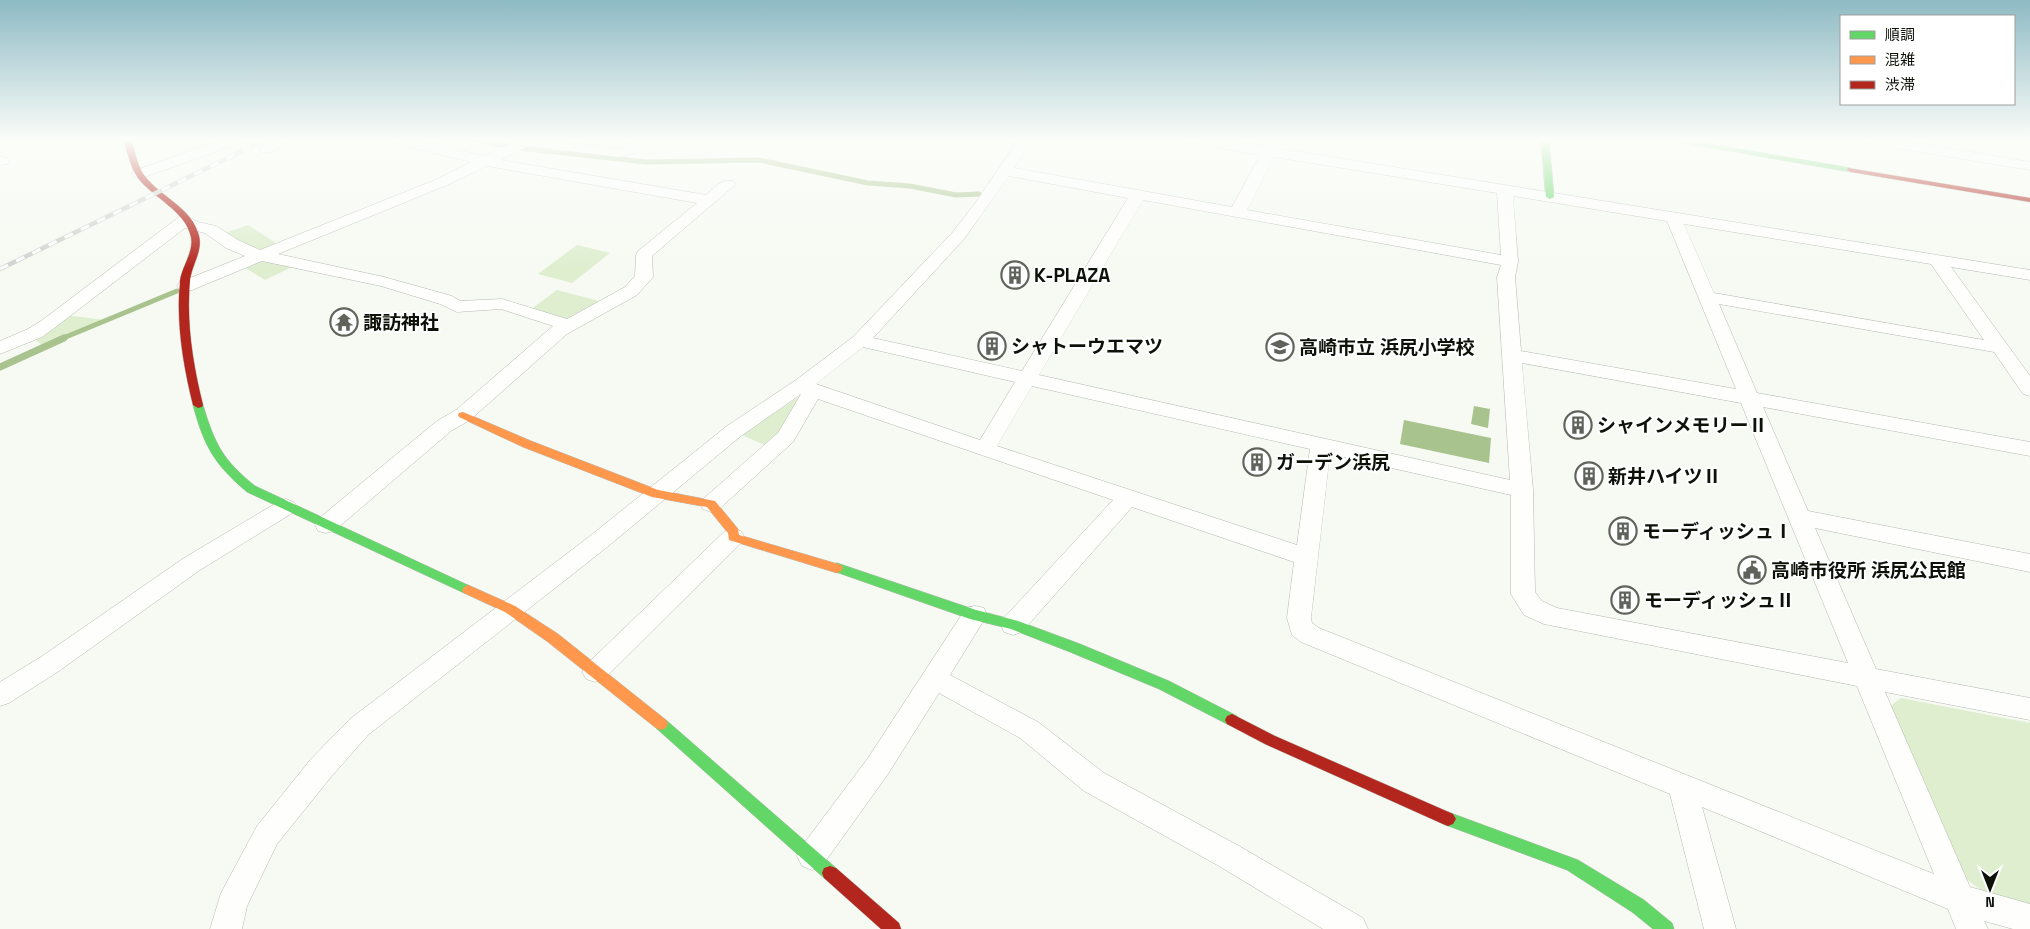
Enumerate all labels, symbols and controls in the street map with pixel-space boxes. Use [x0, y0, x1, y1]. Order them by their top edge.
legend [1840, 15, 2015, 105]
text: 順調 [1885, 25, 1915, 44]
text: 混雑 [1885, 50, 1915, 69]
text: 渋滞 [1885, 75, 1915, 94]
building icon: K-PLAZA [1000, 260, 1030, 290]
place label: K-PLAZA [1034, 263, 1110, 288]
temple icon: 諏訪神社 [329, 307, 359, 337]
place label: 諏訪神社 [363, 310, 439, 335]
building icon: シャトーウエマツ [977, 331, 1007, 361]
school or university icon: 高崎市立 浜尻小学校 [1265, 332, 1295, 362]
place label: シャトーウエマツ [1011, 334, 1163, 359]
place label: 高崎市立 浜尻小学校 [1299, 335, 1475, 360]
building icon: シャインメモリーⅡ [1563, 410, 1593, 440]
place label: シャインメモリーⅡ [1597, 413, 1767, 438]
building icon: ガーデン浜尻 [1242, 447, 1272, 477]
place label: ガーデン浜尻 [1276, 450, 1390, 475]
building icon: 新井ハイツⅡ [1574, 461, 1604, 491]
place label: 新井ハイツⅡ [1608, 464, 1722, 489]
building icon: モーディッシュⅠ [1608, 516, 1638, 546]
place label: モーディッシュⅠ [1642, 519, 1793, 544]
public building icon: 高崎市役所 浜尻公民館 [1737, 555, 1767, 585]
place label: 高崎市役所 浜尻公民館 [1771, 558, 1966, 583]
building icon: モーディッシュⅡ [1610, 585, 1640, 615]
place label: モーディッシュⅡ [1644, 588, 1795, 613]
north arrow [1965, 864, 2015, 914]
text: N [1985, 893, 1995, 911]

